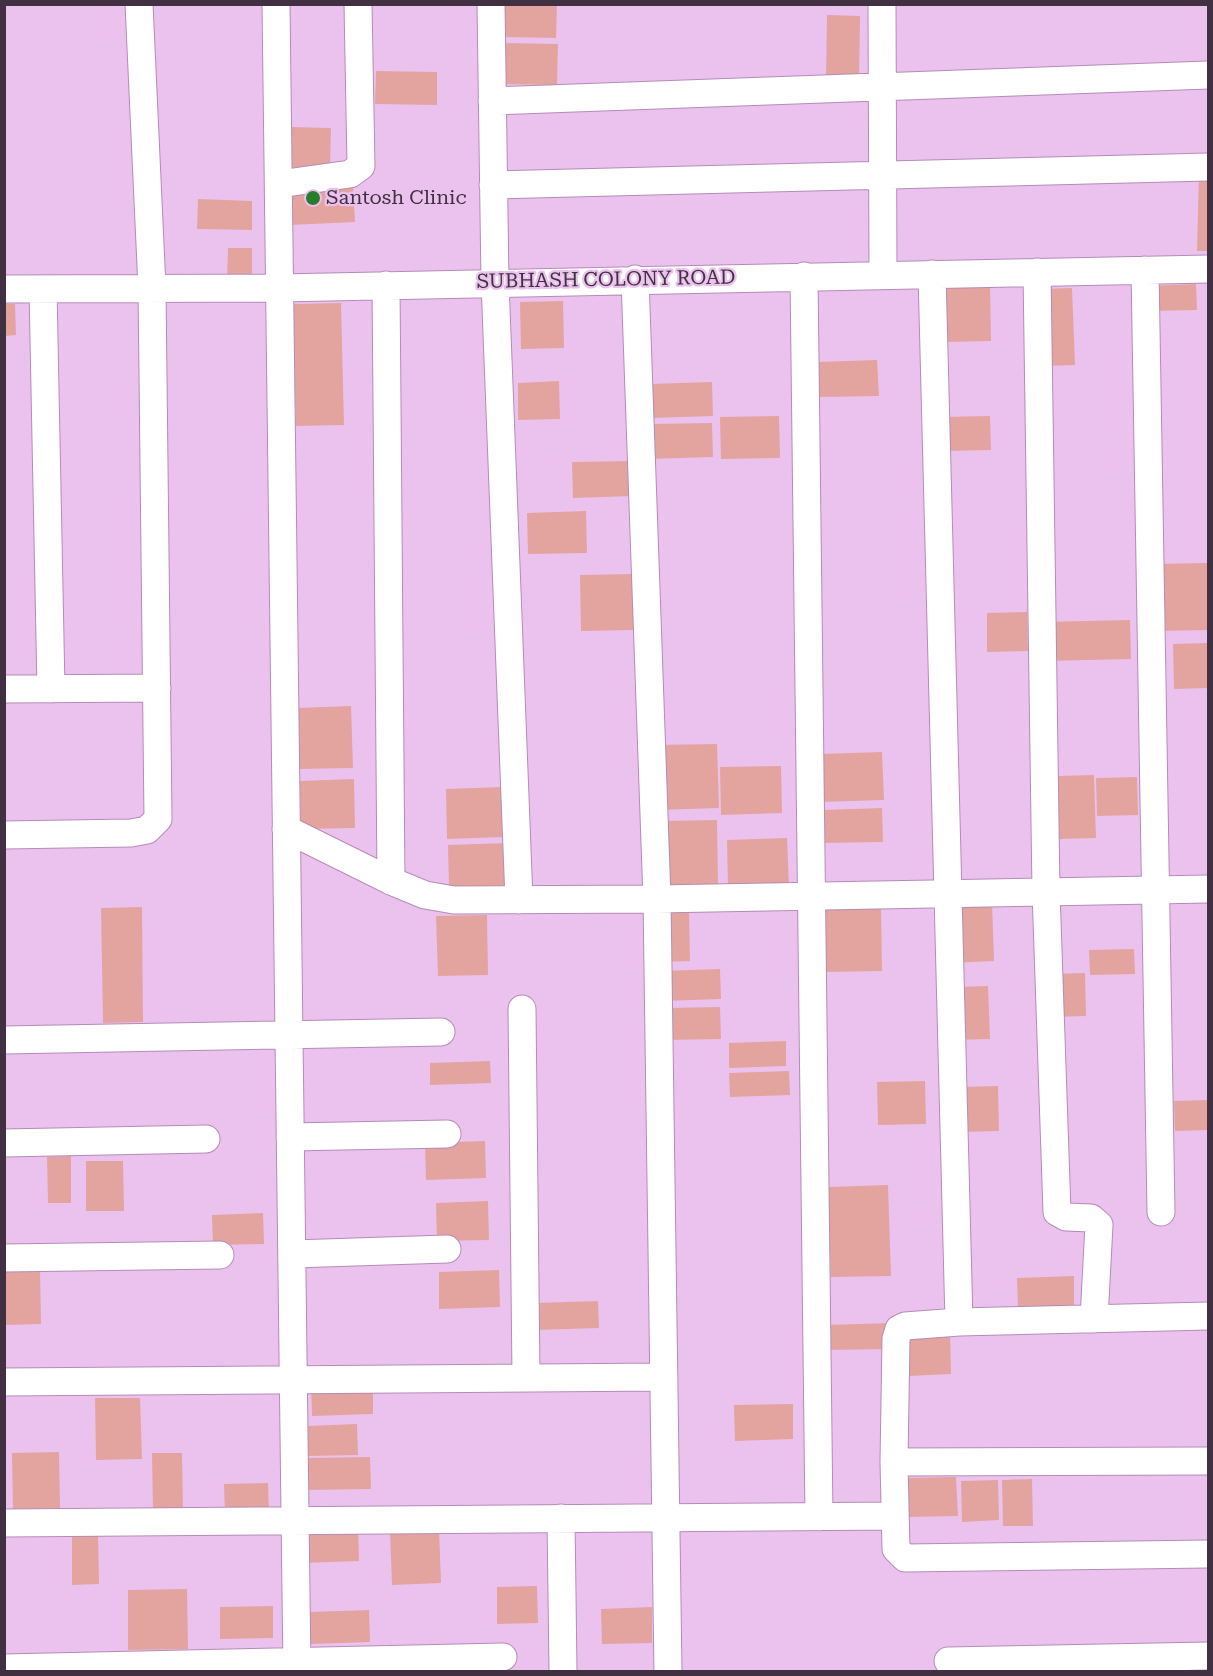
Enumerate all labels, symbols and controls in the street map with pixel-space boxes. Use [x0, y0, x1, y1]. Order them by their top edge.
place label: Santosh Clinic [326, 186, 467, 210]
marker: Santosh Clinic [304, 189, 322, 207]
street label: SUBHASH COLONY ROAD [476, 266, 736, 294]

